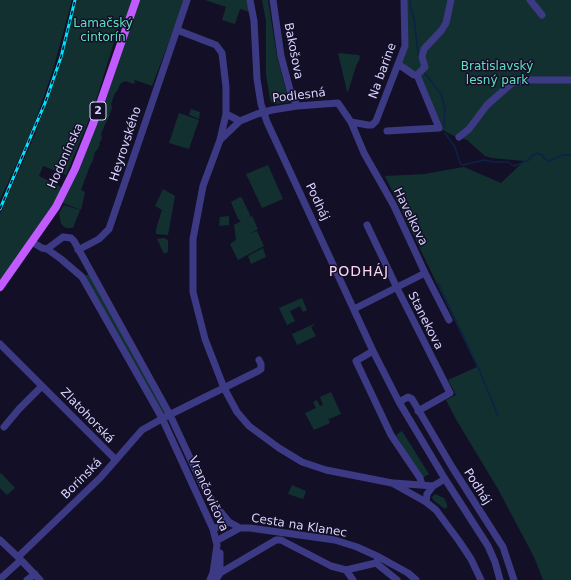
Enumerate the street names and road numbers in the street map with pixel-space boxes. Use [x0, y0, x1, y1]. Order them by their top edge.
street label: Bakošova [280, 21, 306, 81]
street label: Na barine [366, 41, 400, 101]
street label: Podlesná [271, 86, 327, 106]
road number: 2 [90, 102, 106, 120]
street label: Heyrovského [107, 105, 145, 183]
street label: Hodonínska [45, 121, 87, 191]
street label: Podháj [302, 181, 332, 223]
street label: Havelkova [390, 186, 430, 248]
street label: Stanekova [404, 290, 446, 352]
street label: Zlatohorská [57, 385, 117, 447]
street label: Vrančovičova [185, 454, 231, 534]
street label: Borinská [59, 456, 105, 502]
street label: Podháj [460, 466, 494, 508]
street label: Cesta na Klanec [250, 511, 348, 541]

